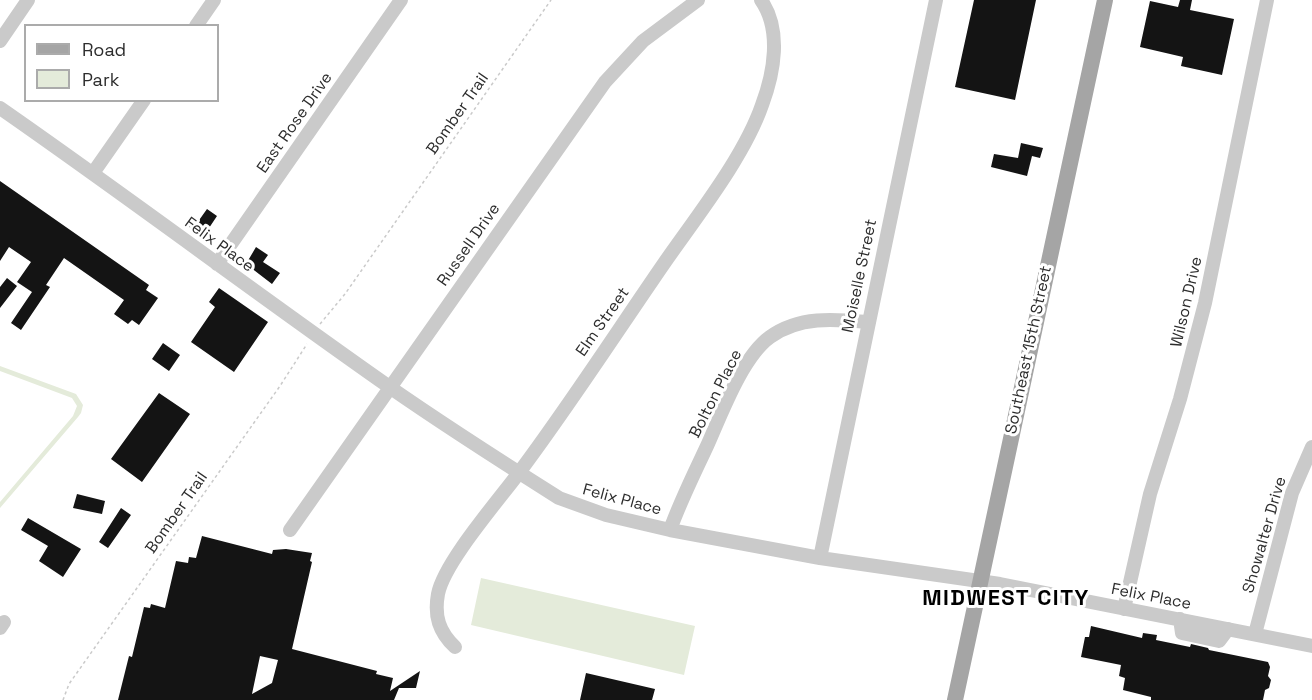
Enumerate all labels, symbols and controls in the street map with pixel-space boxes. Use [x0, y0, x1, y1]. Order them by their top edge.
legend [24, 24, 219, 102]
text: Road [82, 38, 126, 61]
text: Park [82, 68, 119, 91]
street label: East Rose Drive [253, 69, 337, 177]
street label: Bomber Trail [423, 70, 493, 158]
street label: Russell Drive [433, 200, 505, 290]
street label: Felix Place [181, 213, 257, 277]
street label: Moiselle Street [839, 217, 881, 335]
street label: Wilson Drive [1167, 255, 1207, 349]
street label: Southeast 15th Street [1002, 264, 1056, 436]
street label: Elm Street [572, 284, 634, 360]
street label: Bolton Place [685, 347, 747, 441]
street label: Bomber Trail [142, 469, 212, 557]
street label: Showalter Drive [1239, 475, 1291, 595]
street label: Felix Place [580, 480, 664, 520]
street label: Felix Place [1109, 580, 1193, 614]
district label: MIDWEST CITY [922, 586, 1090, 612]

